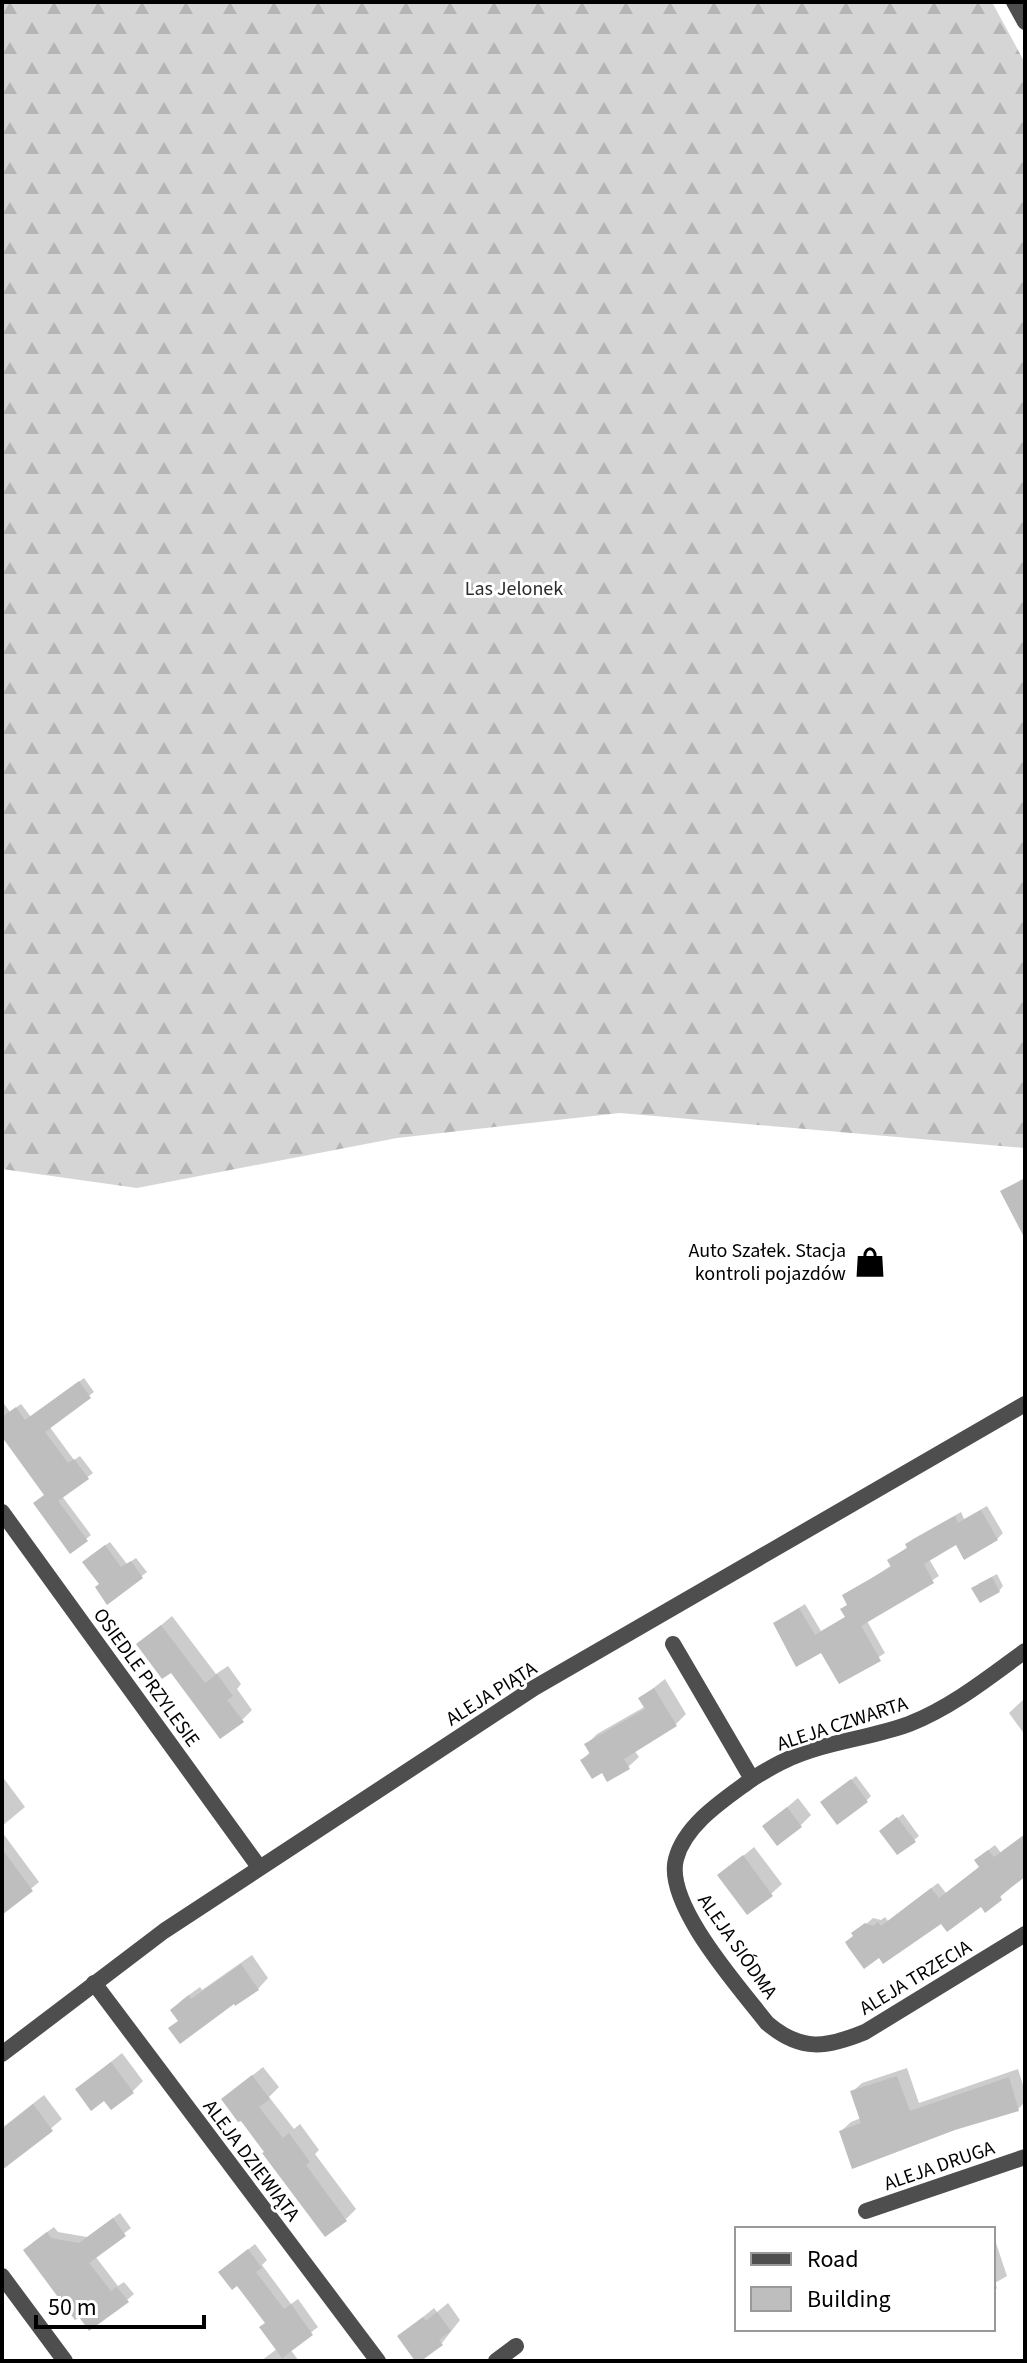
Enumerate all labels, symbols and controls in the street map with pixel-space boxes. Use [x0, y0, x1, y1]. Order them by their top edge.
park label: Las Jelonek [465, 575, 563, 603]
place label: Auto Szałek. Stacja kontroli pojazdów [688, 1237, 846, 1288]
shop icon: Auto Szałek. Stacja kontroli pojazdów [853, 1245, 887, 1279]
street label: OSIEDLE PRZYLESIE [86, 1602, 206, 1753]
street label: ALEJA PIĄTA [441, 1655, 543, 1733]
street label: ALEJA CZWARTA [773, 1690, 911, 1758]
street label: ALEJA SIÓDMA [691, 1888, 784, 2005]
street label: ALEJA TRZECIA [854, 1933, 977, 2022]
street label: ALEJA DZIEWIĄTA [196, 2094, 306, 2227]
street label: ALEJA DRUGA [880, 2134, 999, 2198]
legend [735, 2227, 995, 2331]
text: Road [807, 2242, 859, 2277]
scale bar [36, 2279, 204, 2329]
text: Building [807, 2282, 891, 2317]
text: 50 m [48, 2290, 97, 2325]

